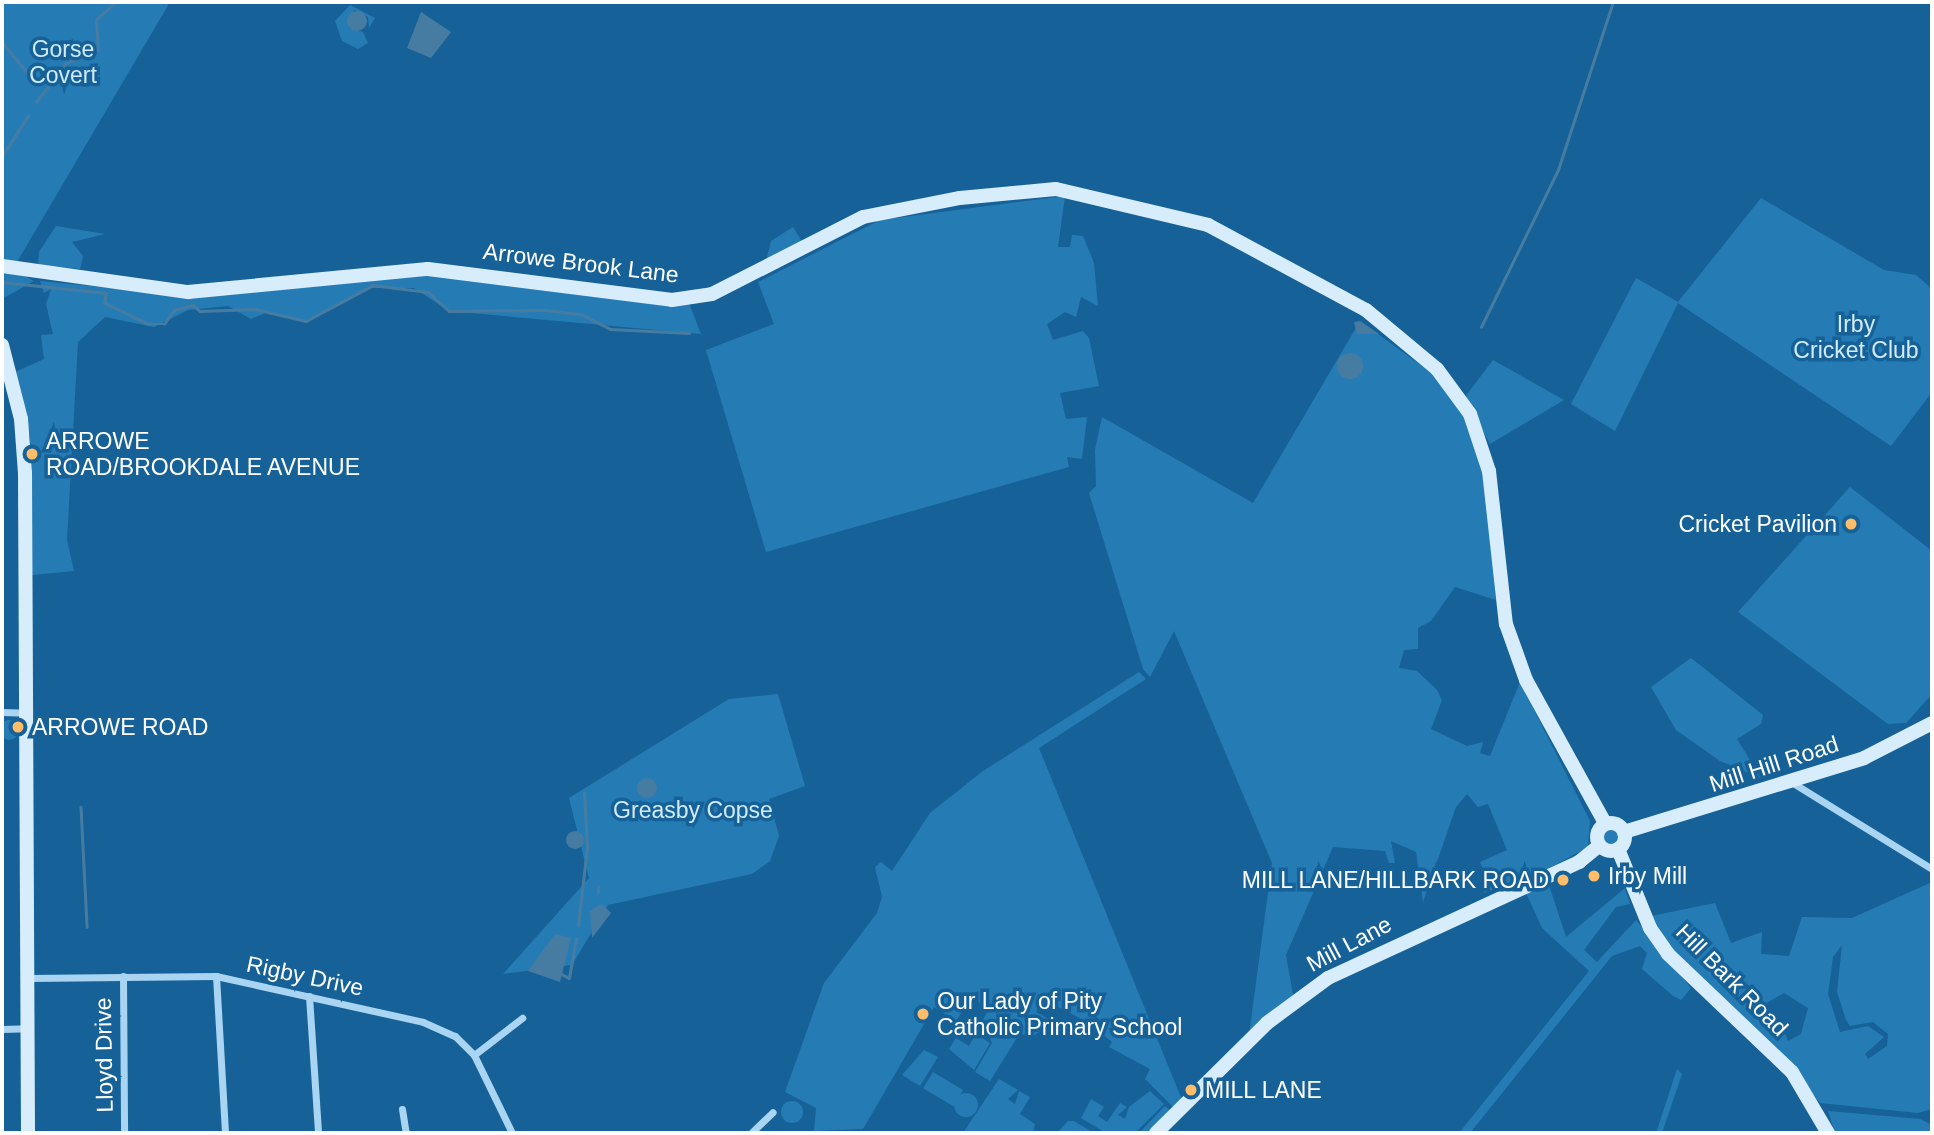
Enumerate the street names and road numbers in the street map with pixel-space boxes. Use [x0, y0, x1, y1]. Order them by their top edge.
street label: Arrowe Brook Lane [482, 237, 680, 289]
street label: Mill Hill Road [1706, 730, 1842, 798]
street label: Mill Lane [1302, 910, 1396, 978]
street label: Hill Bark Road [1670, 918, 1794, 1042]
street label: Rigby Drive [244, 950, 366, 1002]
street label: Lloyd Drive [89, 997, 119, 1113]

